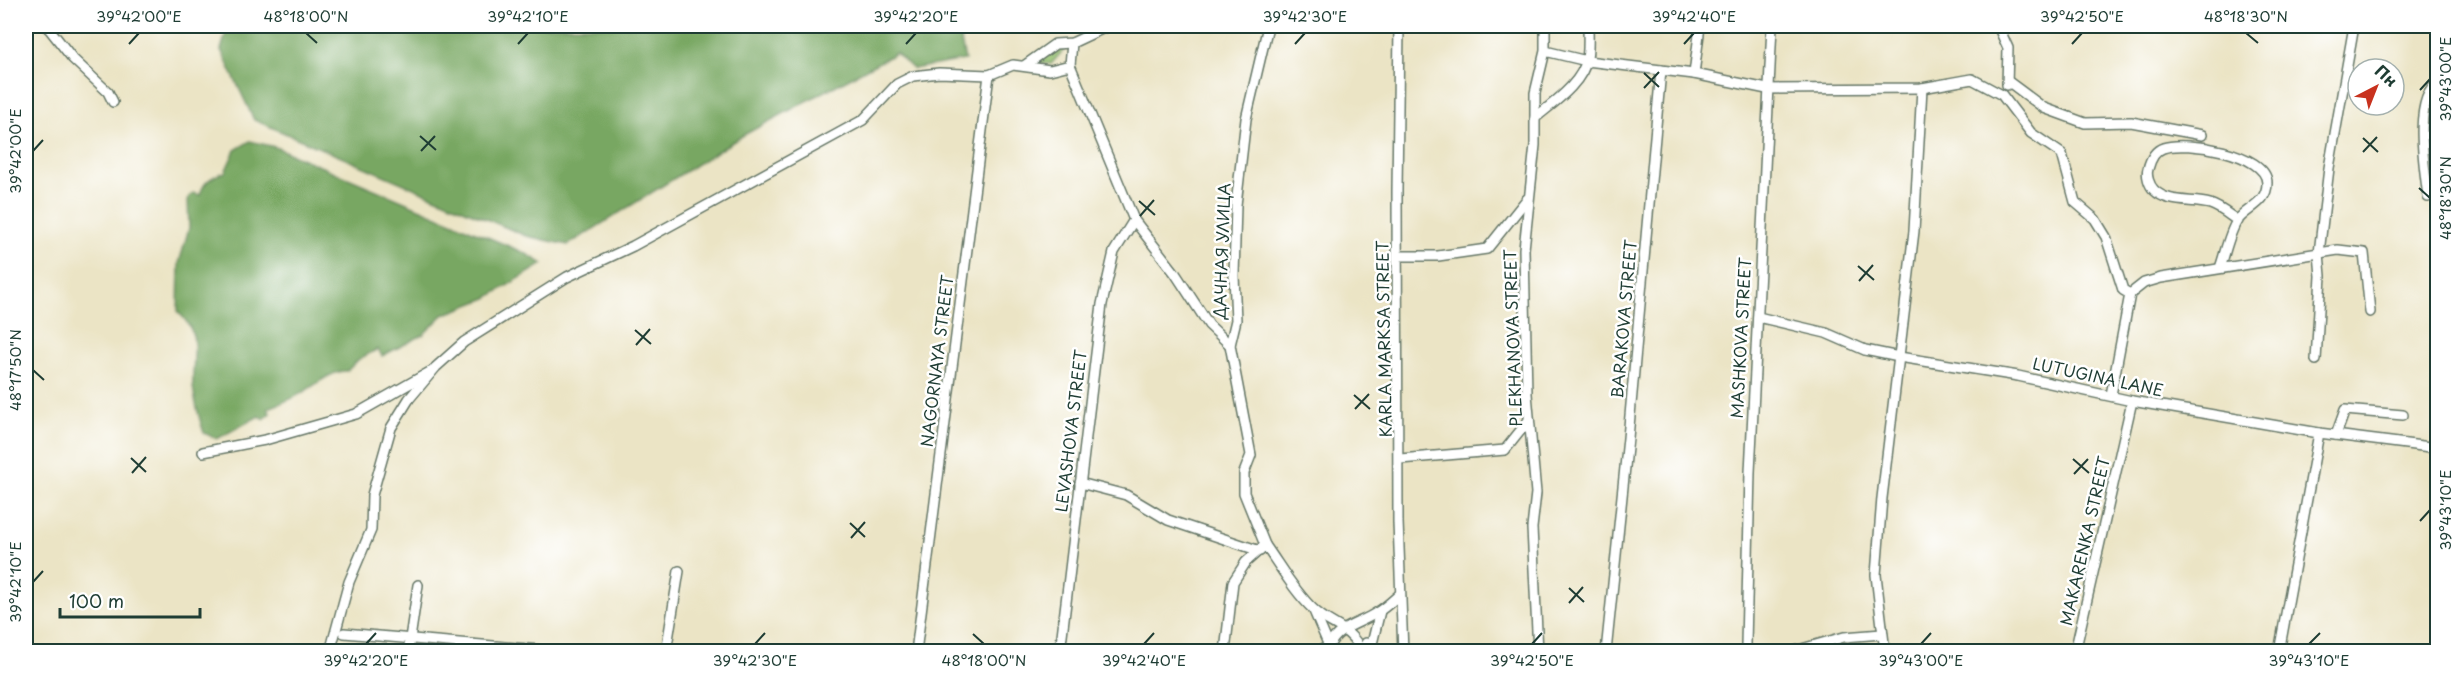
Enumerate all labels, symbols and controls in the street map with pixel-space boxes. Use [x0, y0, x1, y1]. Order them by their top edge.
text: 39°42'00"E [96, 4, 182, 27]
text: 48°18'00"N [264, 4, 348, 27]
text: 39°42'10"E [487, 4, 569, 27]
text: 39°42'20"E [873, 4, 959, 27]
text: 39°42'30"E [1263, 4, 1347, 27]
text: 39°42'40"E [1652, 4, 1736, 27]
text: 39°42'50"E [2040, 4, 2124, 27]
text: 48°18'30"N [2204, 4, 2288, 27]
text: 39°43'00"E [2433, 37, 2456, 121]
north arrow [2346, 57, 2406, 117]
text: Пн [2370, 58, 2403, 92]
text: 39°42'00"E [3, 108, 26, 194]
text: 48°18'30"N [2433, 156, 2456, 240]
street label: ДАЧНАЯ УЛИЦА [1207, 183, 1235, 320]
street label: BARAKOVA STREET [1604, 239, 1642, 399]
street label: KARLA MARKSA STREET [1369, 241, 1397, 437]
street label: PLEKHANOVA STREET [1497, 249, 1527, 427]
street label: MASHKOVA STREET [1724, 257, 1756, 419]
street label: NAGORNAYA STREET [914, 273, 958, 448]
text: 48°17'50"N [3, 329, 26, 411]
street label: LEVASHOVA STREET [1048, 348, 1092, 513]
street label: LUTUGINA LANE [2031, 350, 2166, 402]
street label: MAKARENKA STREET [2053, 454, 2115, 628]
text: 39°43'10"E [2433, 470, 2456, 550]
text: 39°42'10"E [3, 541, 26, 623]
scale bar [60, 581, 200, 619]
text: 100 m [69, 587, 124, 614]
text: 39°42'20"E [323, 648, 409, 671]
text: 39°42'30"E [713, 648, 797, 671]
text: 48°18'00"N [942, 648, 1026, 671]
text: 39°42'40"E [1102, 648, 1186, 671]
text: 39°42'50"E [1490, 648, 1574, 671]
text: 39°43'00"E [1879, 648, 1963, 671]
text: 39°43'10"E [2269, 648, 2349, 671]

